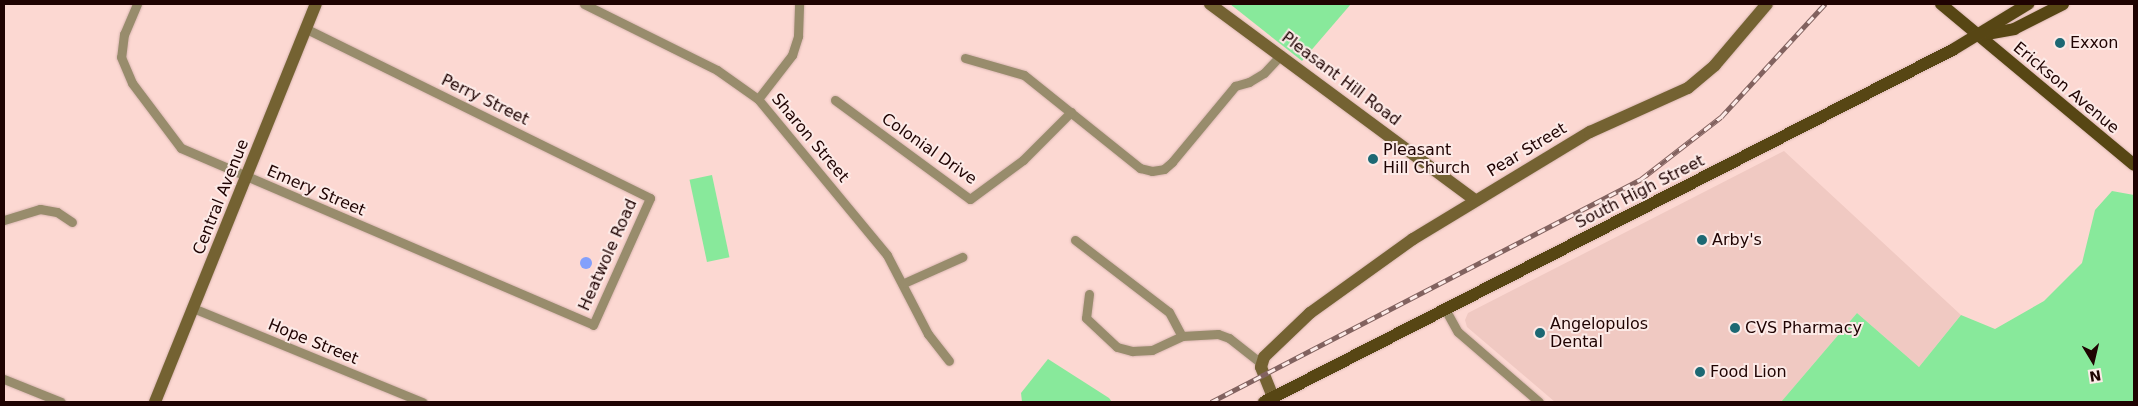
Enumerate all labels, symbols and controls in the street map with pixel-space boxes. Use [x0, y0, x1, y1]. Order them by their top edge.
street label: Pleasant Hill Road [1278, 28, 1404, 130]
place label: Exxon [2070, 33, 2118, 53]
marker: Exxon [2054, 37, 2066, 49]
street label: Erickson Avenue [2009, 38, 2123, 138]
street label: Perry Street [438, 71, 532, 129]
street label: Sharon Street [767, 90, 853, 186]
street label: Colonial Drive [878, 109, 980, 189]
street label: Pear Street [1484, 119, 1570, 181]
street label: Central Avenue [189, 136, 253, 258]
place label: Pleasant Hill Church [1383, 140, 1470, 178]
street label: South High Street [1572, 151, 1708, 233]
marker: Pleasant Hill Church [1367, 153, 1379, 165]
street label: Emery Street [264, 162, 368, 220]
street label: Heatwole Road [575, 196, 641, 314]
place label: Arby's [1712, 230, 1762, 250]
marker: Arby's [1696, 234, 1708, 246]
place label: Angelopulos Dental [1550, 314, 1648, 352]
street label: Hope Street [265, 315, 361, 369]
place label: CVS Pharmacy [1745, 318, 1862, 338]
marker: CVS Pharmacy [1729, 322, 1741, 334]
marker: Angelopulos Dental [1534, 327, 1546, 339]
north arrow [2068, 336, 2118, 386]
place label: Food Lion [1710, 362, 1787, 382]
marker: Food Lion [1694, 366, 1706, 378]
text: N [2088, 367, 2102, 385]

